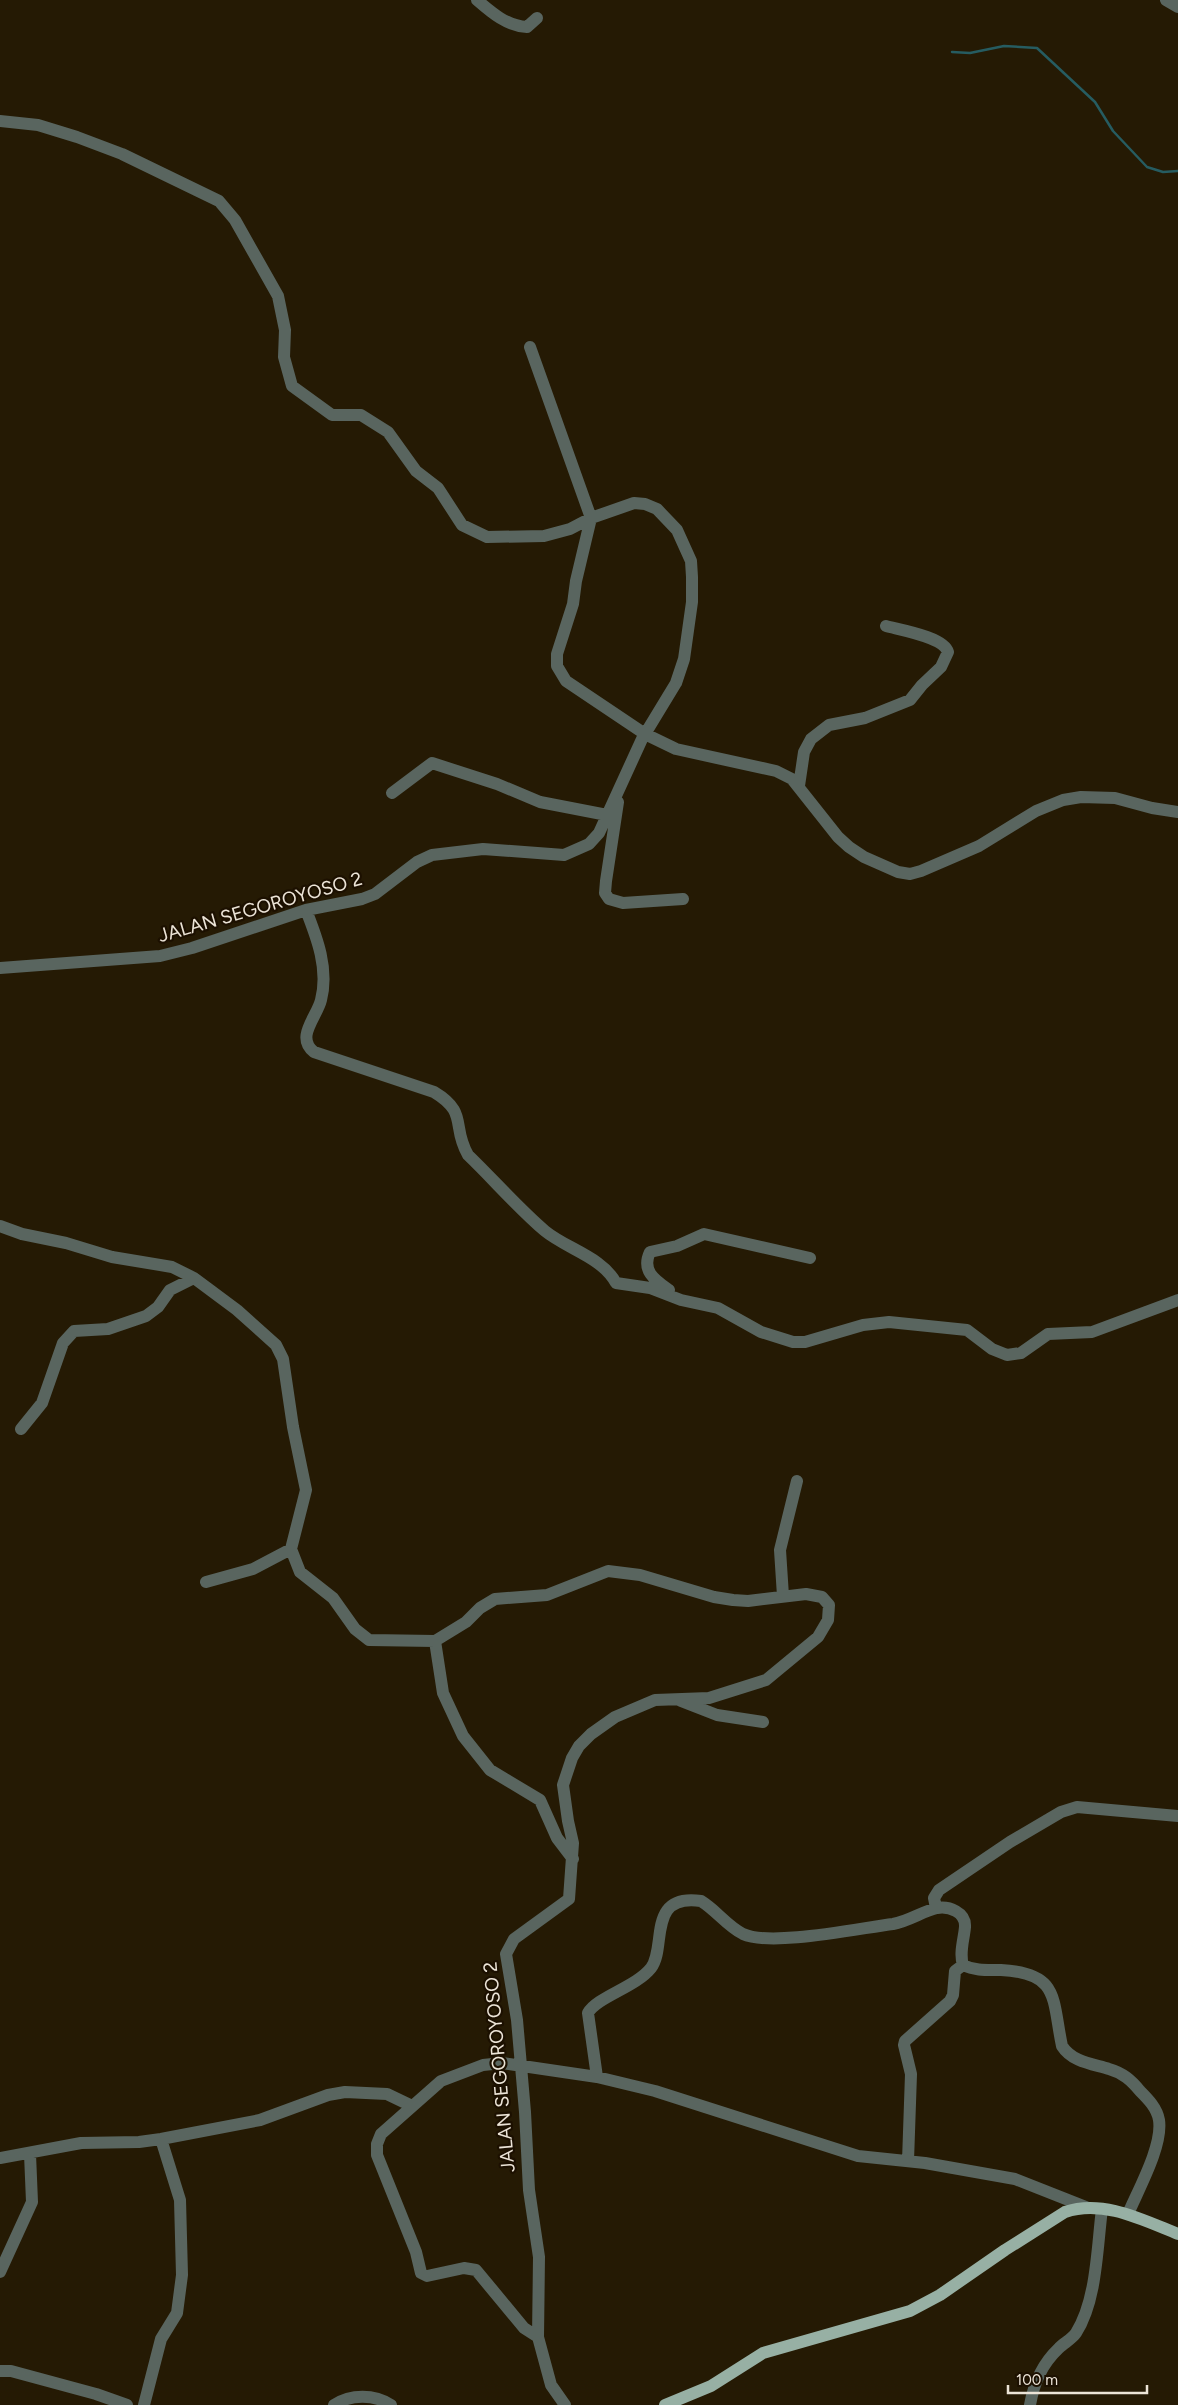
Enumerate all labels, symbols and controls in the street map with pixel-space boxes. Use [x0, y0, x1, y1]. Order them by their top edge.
street label: JALAN SEGOROYOSO 2 [155, 867, 365, 947]
street label: JALAN SEGOROYOSO 2 [478, 1961, 520, 2173]
scale bar [1008, 2362, 1147, 2394]
text: 100 m [1016, 2371, 1058, 2389]

